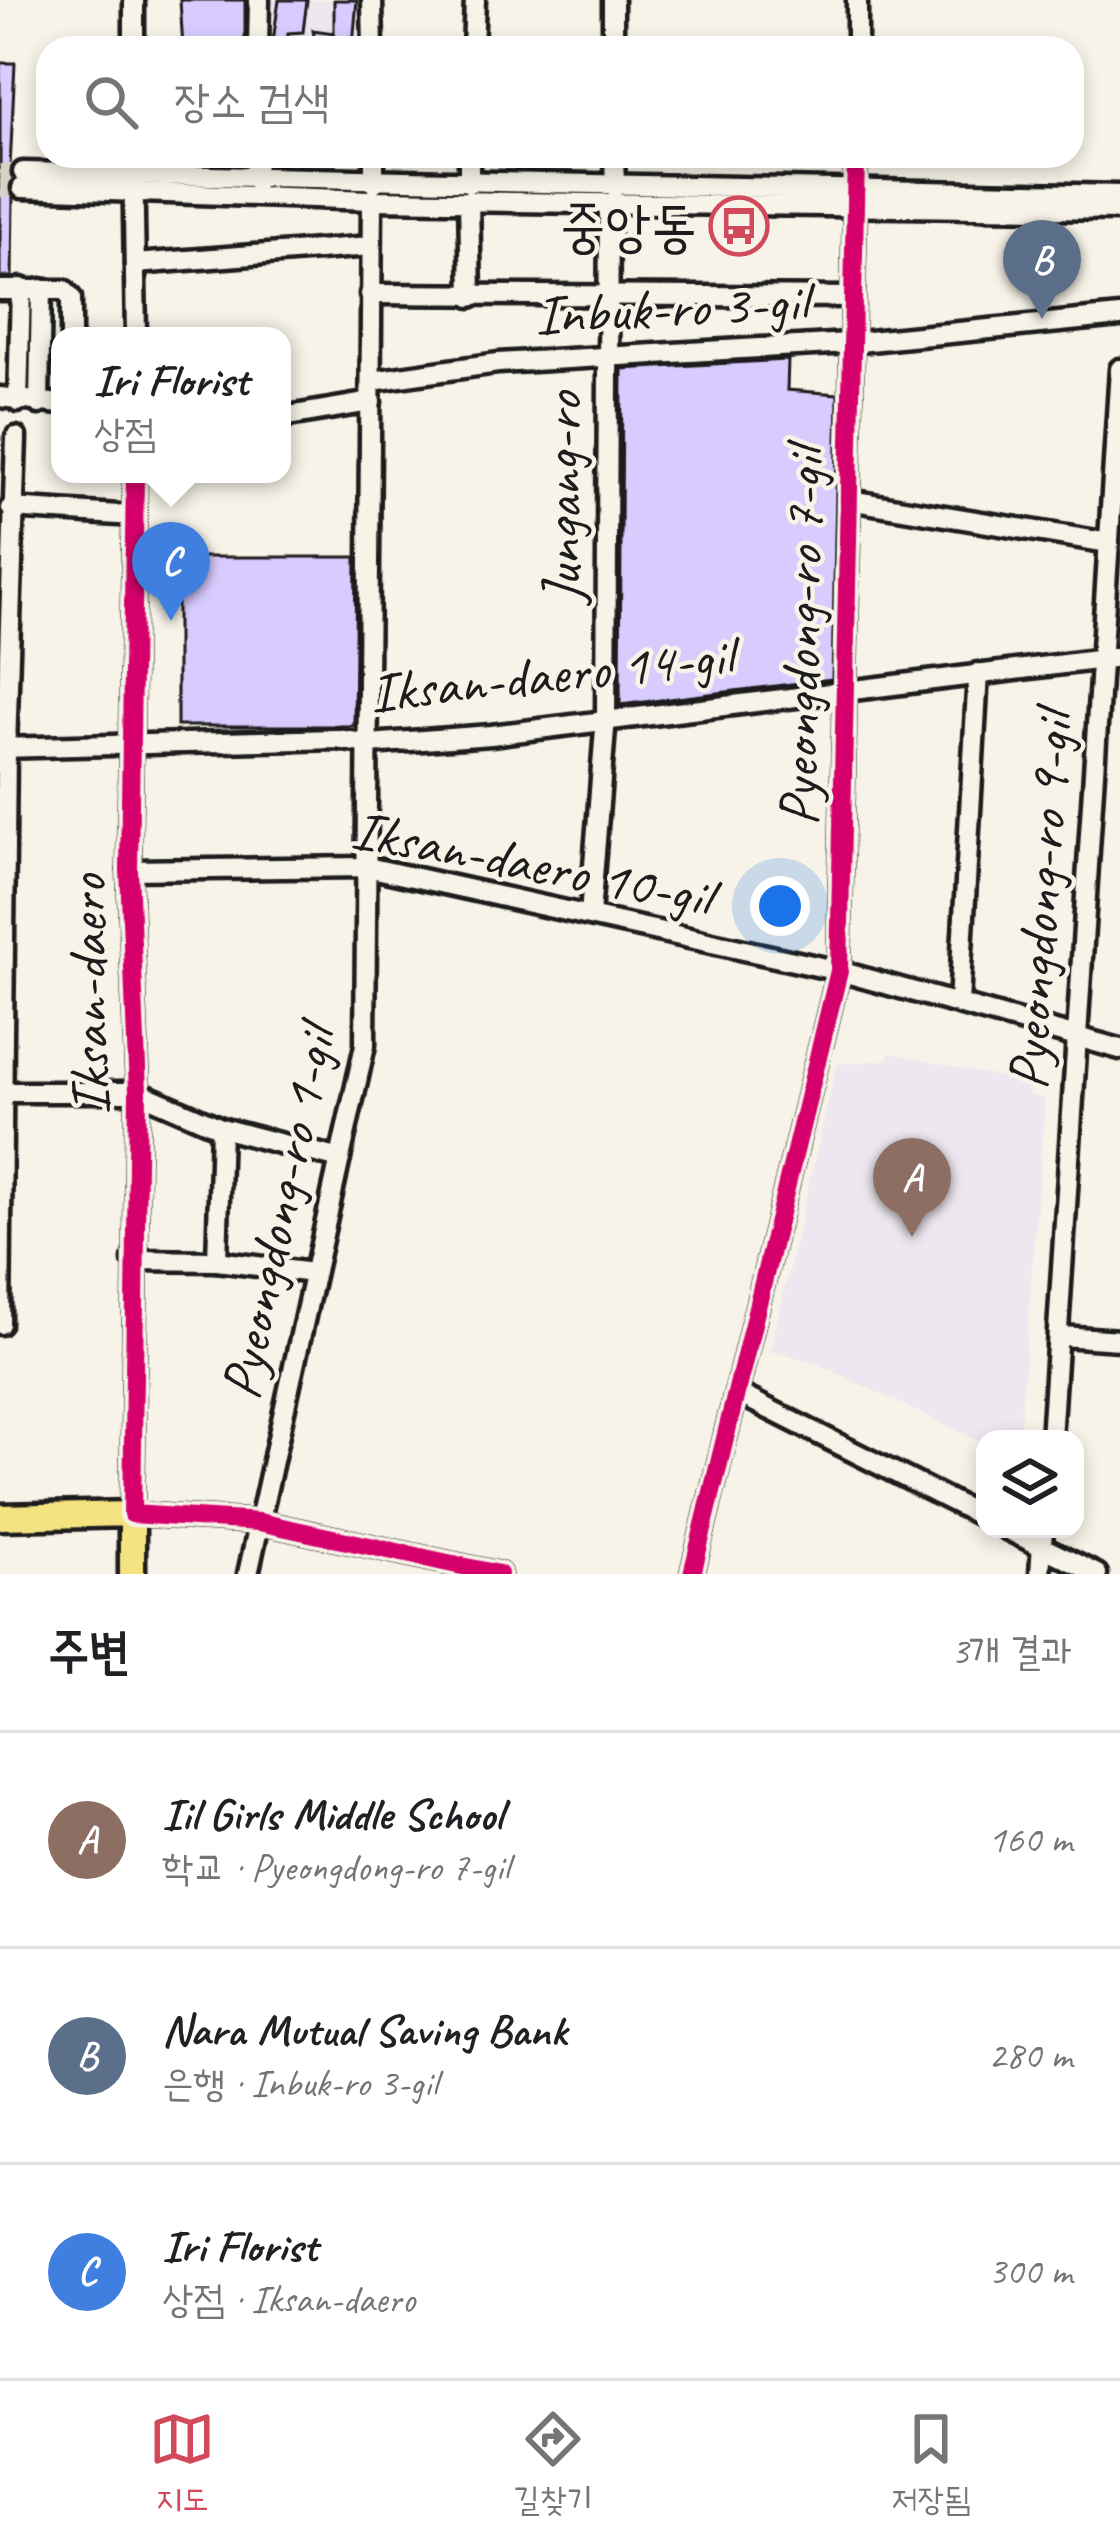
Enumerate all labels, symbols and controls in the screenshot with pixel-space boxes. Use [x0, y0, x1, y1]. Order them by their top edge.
search box [36, 36, 1084, 168]
icon: search [78, 69, 144, 135]
text: 장소 검색 [174, 73, 330, 130]
place label: 중앙동 [559, 190, 697, 262]
bus stop icon: 중앙동 [708, 195, 770, 257]
pin: B [1003, 220, 1081, 319]
street label: Inbuk-ro 3-gil [533, 264, 819, 351]
popup [51, 327, 291, 483]
text: Iri Florist [93, 352, 249, 409]
street label: Jungang-ro [526, 390, 598, 607]
text: 상점 [93, 409, 156, 458]
street label: Pyeongdong-ro 7-gil [762, 438, 840, 826]
pin: C [132, 522, 210, 621]
street label: Iksan-daero 14-gil [366, 618, 745, 729]
street label: Pyeongdong-ro 9-gil [991, 701, 1090, 1092]
street label: Iksan-daero 10-gil [346, 793, 727, 935]
street label: Iksan-daero [50, 872, 126, 1116]
your location [750, 876, 810, 936]
street label: Pyeongdong-ro 1-gil [204, 1012, 354, 1405]
pin: A [873, 1138, 951, 1237]
map controls [976, 1430, 1084, 1538]
button: layers [976, 1430, 1084, 1538]
text: 주변 [48, 1619, 130, 1683]
text: 3개 결과 [951, 1627, 1072, 1676]
text: Iil Girls Middle School [162, 1786, 503, 1843]
text: A [77, 1815, 97, 1864]
text: 160 m [988, 1815, 1072, 1864]
text: 학교 · Pyeongdong-ro 7-gil [162, 1843, 509, 1892]
text: Nara Mutual Saving Bank [162, 2002, 567, 2059]
text: B [77, 2031, 97, 2080]
text: 280 m [988, 2031, 1072, 2080]
text: 은행 · Inbuk-ro 3-gil [162, 2059, 438, 2108]
text: Iri Florist [162, 2218, 317, 2275]
text: C [78, 2247, 96, 2296]
text: 300 m [988, 2247, 1072, 2296]
text: 상점 · Iksan-daero [162, 2275, 415, 2324]
tab: 지도 [149, 2406, 215, 2521]
tab: 길찾기 [513, 2406, 593, 2521]
tab: 저장됨 [891, 2406, 971, 2521]

